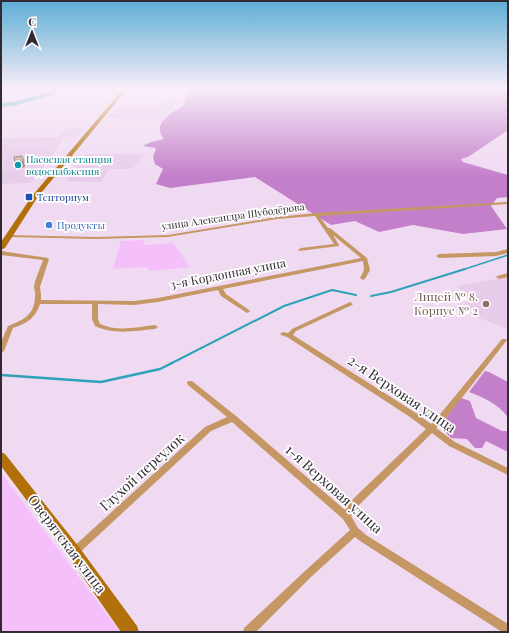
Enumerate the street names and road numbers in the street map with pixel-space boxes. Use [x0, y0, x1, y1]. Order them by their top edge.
street label: улица Александра Шубодёрова [160, 199, 305, 233]
street label: 3-я Кордонная улица [169, 254, 287, 292]
street label: 2-я Верховая улица [345, 350, 460, 437]
street label: Глухой переулок [95, 429, 188, 515]
street label: 1-я Верховая улица [282, 440, 387, 537]
street label: Оверятская улица [24, 491, 111, 597]

